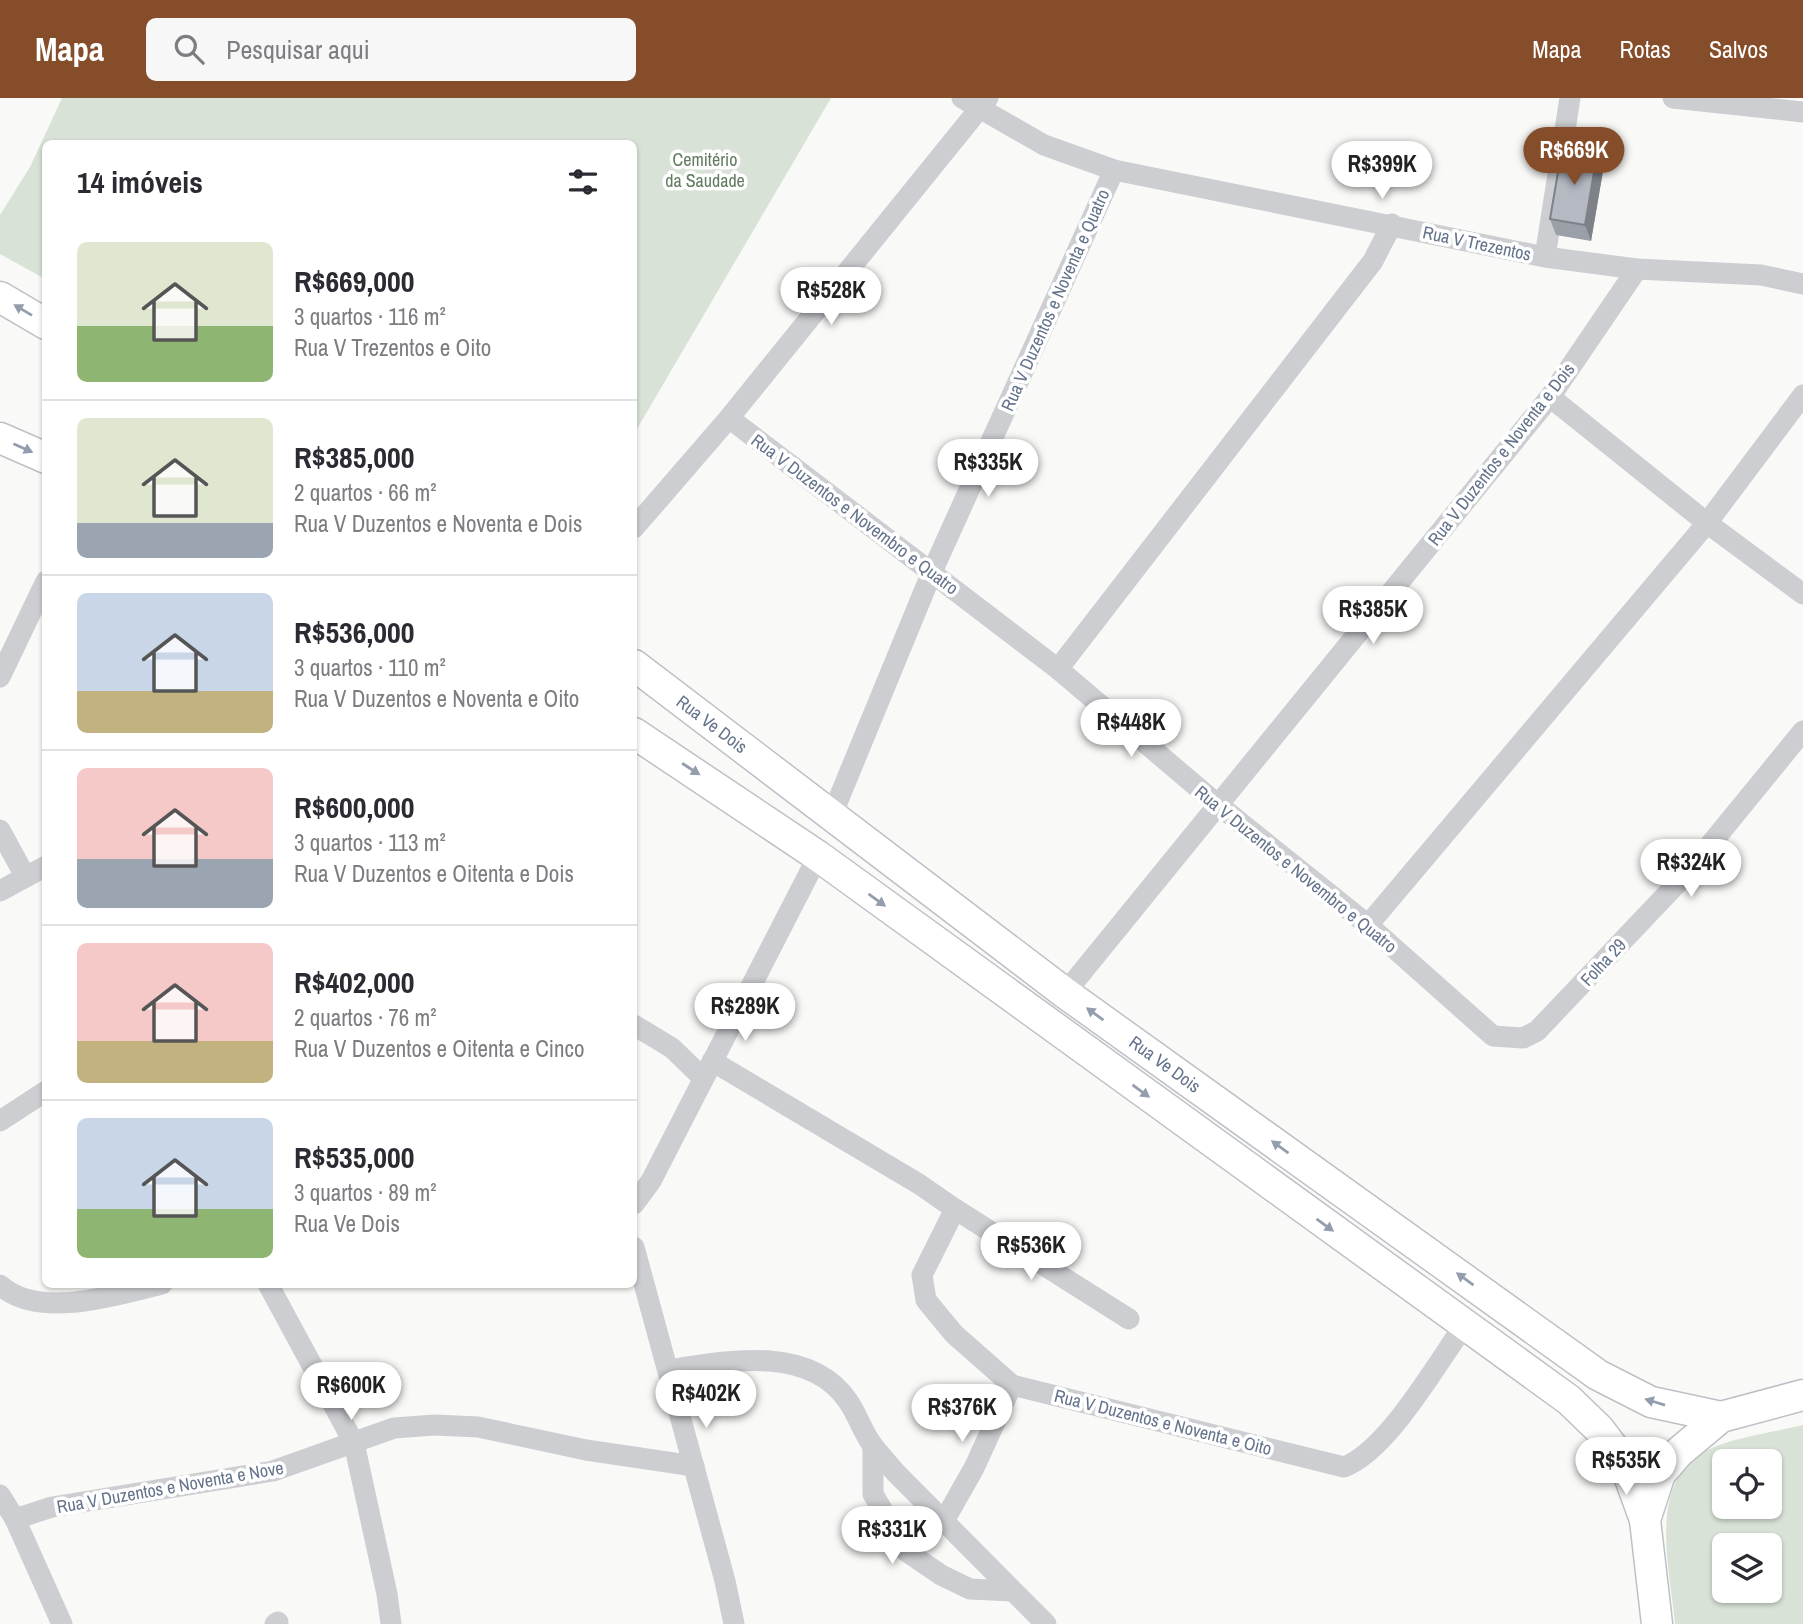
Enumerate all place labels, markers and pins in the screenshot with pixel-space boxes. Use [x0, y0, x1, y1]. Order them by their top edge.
pin: R$669K [1517, 127, 1631, 187]
pin: R$399K [1325, 141, 1439, 201]
pin: R$528K [774, 268, 888, 327]
pin: R$335K [931, 440, 1045, 499]
pin: R$385K [1316, 587, 1430, 646]
pin: R$448K [1074, 700, 1188, 759]
pin: R$324K [1634, 840, 1748, 899]
pin: R$289K [688, 984, 802, 1043]
pin: R$536K [974, 1222, 1088, 1282]
pin: R$600K [294, 1362, 408, 1422]
pin: R$402K [649, 1370, 763, 1430]
pin: R$376K [905, 1384, 1019, 1444]
pin: R$535K [1569, 1438, 1683, 1497]
pin: R$331K [835, 1506, 949, 1566]

